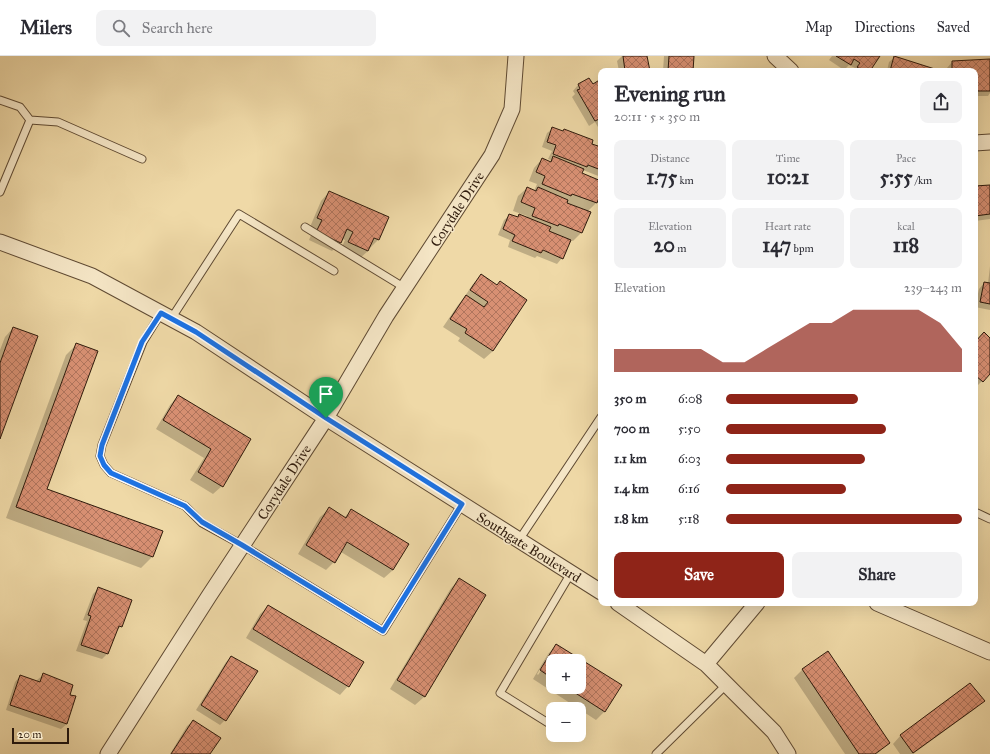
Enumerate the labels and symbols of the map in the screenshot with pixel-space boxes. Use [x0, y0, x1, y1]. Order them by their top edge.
street label: Corydale Drive [427, 168, 488, 250]
pin [309, 377, 343, 418]
street label: Corydale Drive [254, 441, 315, 523]
street label: Southgate Boulevard [473, 508, 584, 586]
scale bar [12, 726, 69, 745]

